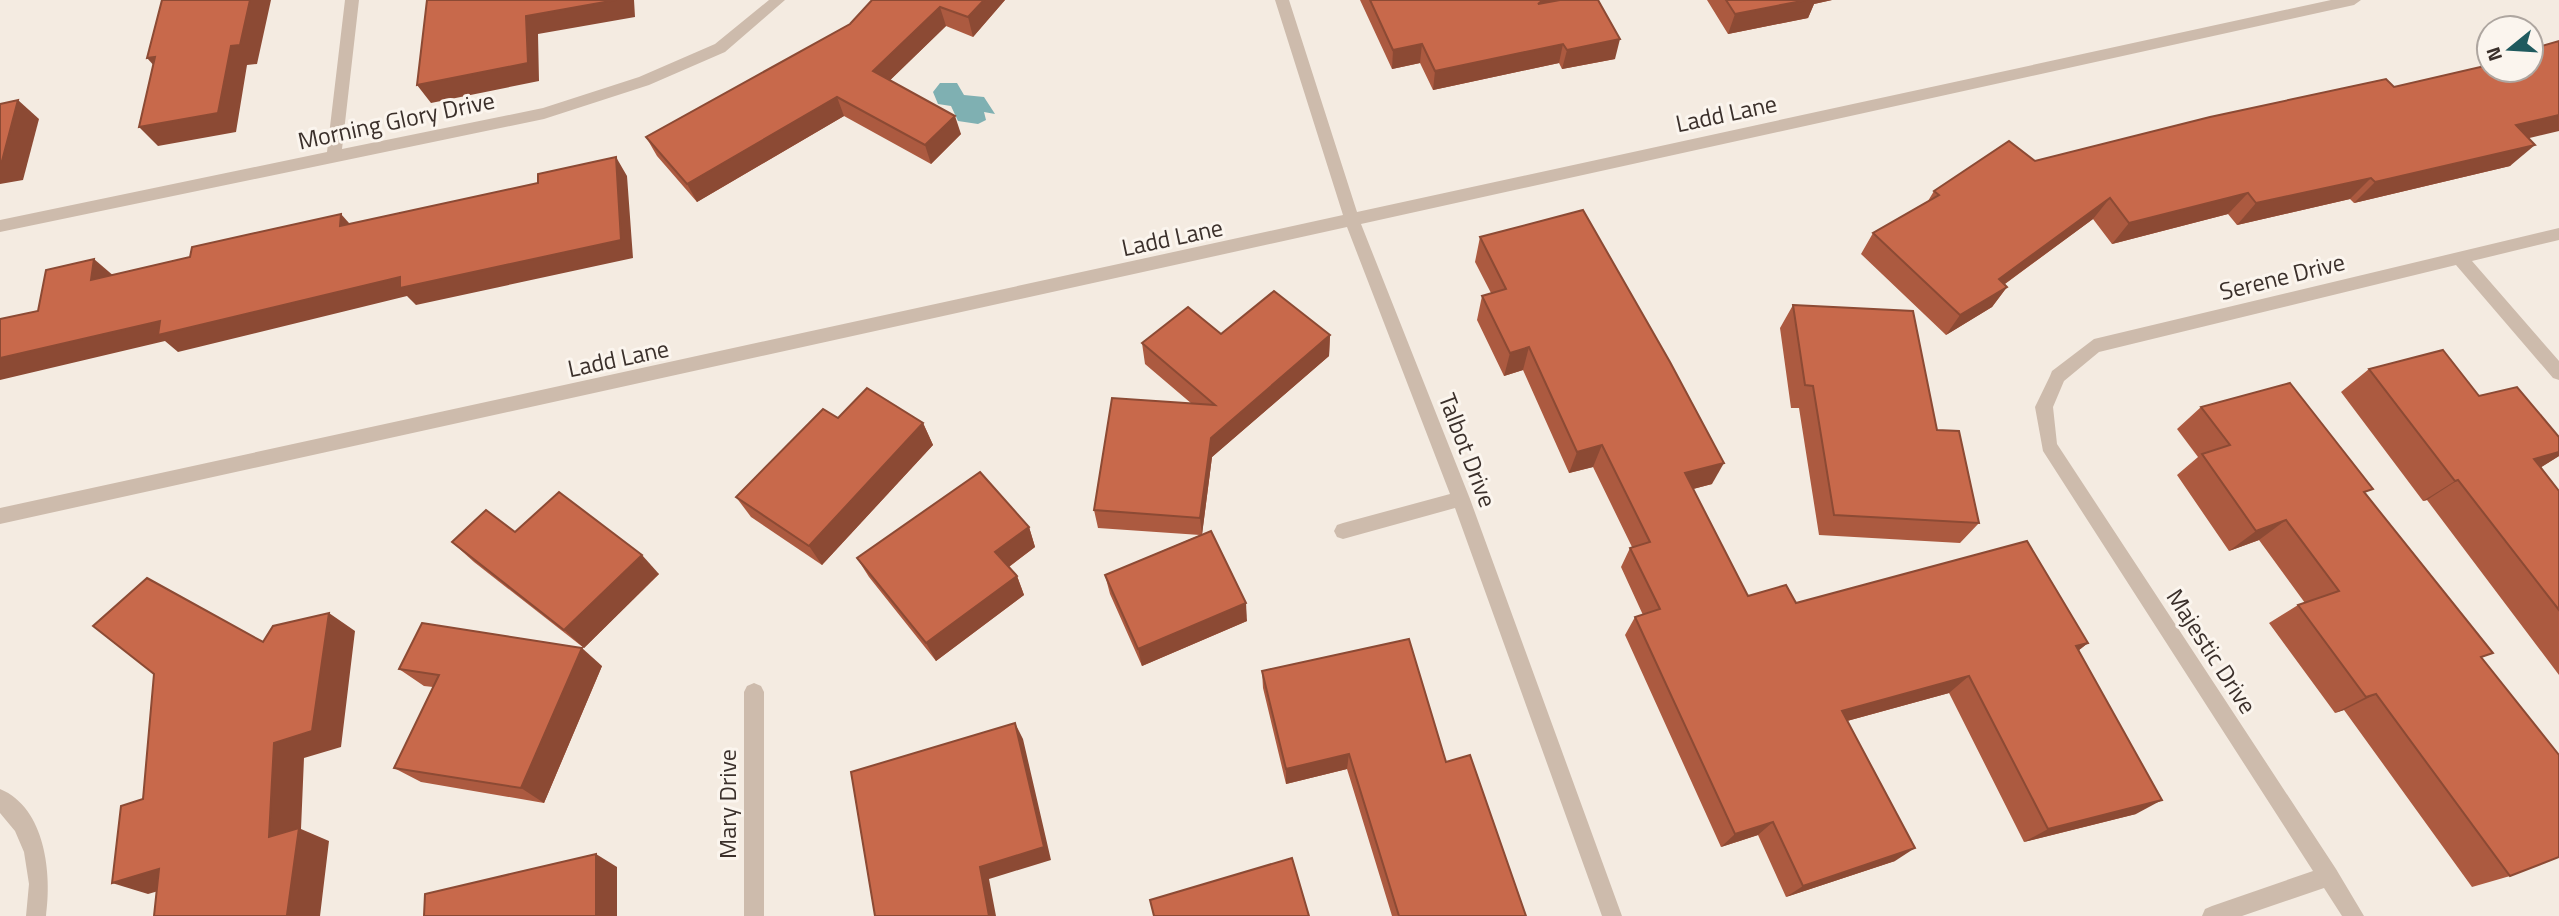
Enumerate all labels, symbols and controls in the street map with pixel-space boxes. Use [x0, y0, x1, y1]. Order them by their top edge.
north arrow [2475, 14, 2545, 84]
text: N [2478, 44, 2509, 65]
street label: Morning Glory Drive [294, 82, 498, 158]
street label: Ladd Lane [1672, 85, 1780, 141]
street label: Ladd Lane [1118, 209, 1226, 265]
street label: Serene Drive [2216, 243, 2348, 309]
street label: Ladd Lane [564, 330, 672, 386]
street label: Talbot Drive [1430, 388, 1506, 512]
street label: Majestic Drive [2158, 581, 2266, 721]
street label: Mary Drive [709, 749, 745, 859]

